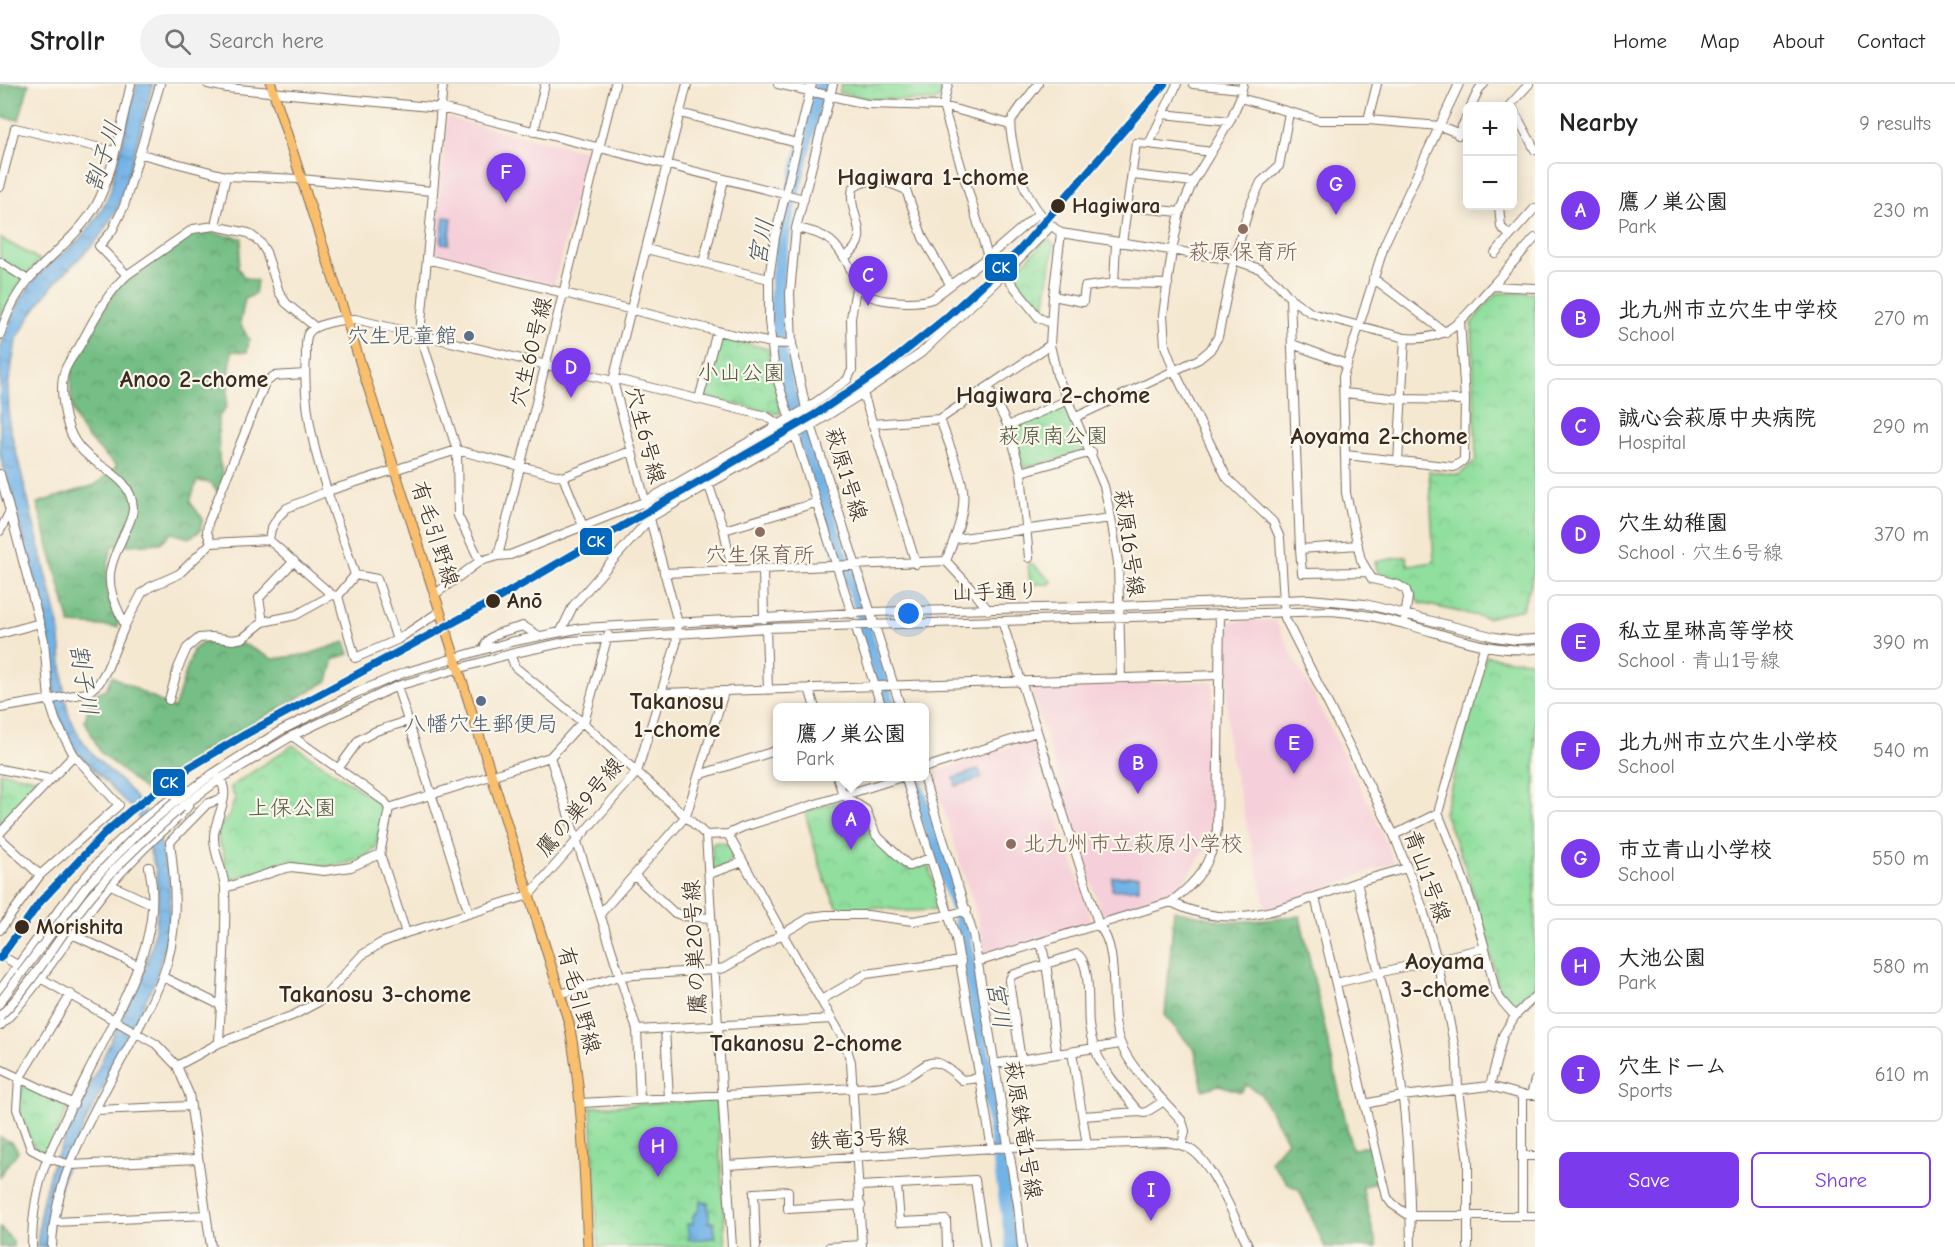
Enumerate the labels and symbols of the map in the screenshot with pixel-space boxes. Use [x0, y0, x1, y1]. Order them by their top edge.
water label: 割子川 [79, 117, 127, 195]
pin: F [486, 154, 526, 203]
district label: Hagiwara 1-chome [837, 163, 1029, 191]
pin: G [1316, 166, 1356, 215]
place label: Hagiwara [1072, 193, 1160, 219]
marker: Hagiwara [1049, 197, 1067, 215]
water label: 宮川 [743, 216, 779, 268]
marker: 萩原保育所 [1236, 222, 1250, 236]
place label: 萩原保育所 [1188, 239, 1298, 265]
line badge: CK [984, 253, 1018, 282]
pin: C [848, 256, 888, 306]
text: CK [992, 259, 1010, 277]
street label: 穴生60号線 [505, 294, 557, 410]
place label: 穴生児童館 [347, 323, 457, 349]
marker: 穴生児童館 [462, 329, 476, 343]
pin: D [552, 348, 590, 398]
park label: 小山公園 [697, 360, 785, 386]
district label: Anoo 2-chome [120, 365, 269, 393]
district label: Hagiwara 2-chome [956, 381, 1150, 409]
street label: 穴生6号線 [620, 383, 670, 487]
district label: Aoyama 2-chome [1290, 422, 1468, 450]
park label: 萩原南公園 [998, 423, 1108, 449]
street label: 萩原1号線 [819, 424, 873, 524]
street label: 有毛引野線 [406, 478, 464, 590]
street label: 萩原16号線 [1109, 487, 1149, 599]
marker: 穴生保育所 [753, 525, 767, 539]
line badge: CK [579, 527, 613, 556]
text: CK [587, 533, 605, 551]
place label: 穴生保育所 [705, 542, 815, 568]
street label: 山手通り [951, 578, 1039, 606]
place label: Anō [507, 588, 542, 614]
marker: Anō [484, 592, 502, 610]
your location [894, 599, 923, 628]
water label: 割子川 [65, 642, 103, 718]
district label: Takanosu 1-chome [630, 687, 724, 743]
marker: 八幡穴生郵便局 [474, 694, 488, 708]
place label: 八幡穴生郵便局 [404, 711, 558, 737]
pin: E [1274, 724, 1314, 774]
pin: B [1118, 744, 1158, 794]
street label: 鷹の巣9号線 [531, 752, 629, 862]
line badge: CK [152, 768, 186, 797]
text: CK [160, 774, 178, 792]
park label: 上保公園 [248, 795, 336, 821]
pin: A [832, 800, 870, 850]
street label: 青山1号線 [1398, 826, 1456, 926]
place label: 北九州市立萩原小学校 [1023, 831, 1243, 857]
marker: 北九州市立萩原小学校 [1004, 837, 1018, 851]
street label: 鷹の巣20号線 [678, 879, 712, 1015]
place label: Morishita [36, 914, 124, 940]
marker: Morishita [13, 918, 31, 936]
street label: 有毛引野線 [552, 944, 606, 1056]
district label: Aoyama 3-chome [1401, 947, 1490, 1003]
water label: 宮川 [981, 979, 1017, 1031]
district label: Takanosu 3-chome [279, 980, 471, 1008]
district label: Takanosu 2-chome [710, 1029, 902, 1057]
street label: 萩原鉄竜1号線 [999, 1058, 1047, 1202]
street label: 鉄竜3号線 [809, 1123, 909, 1155]
pin: H [638, 1128, 678, 1177]
pin: I [1132, 1172, 1170, 1221]

